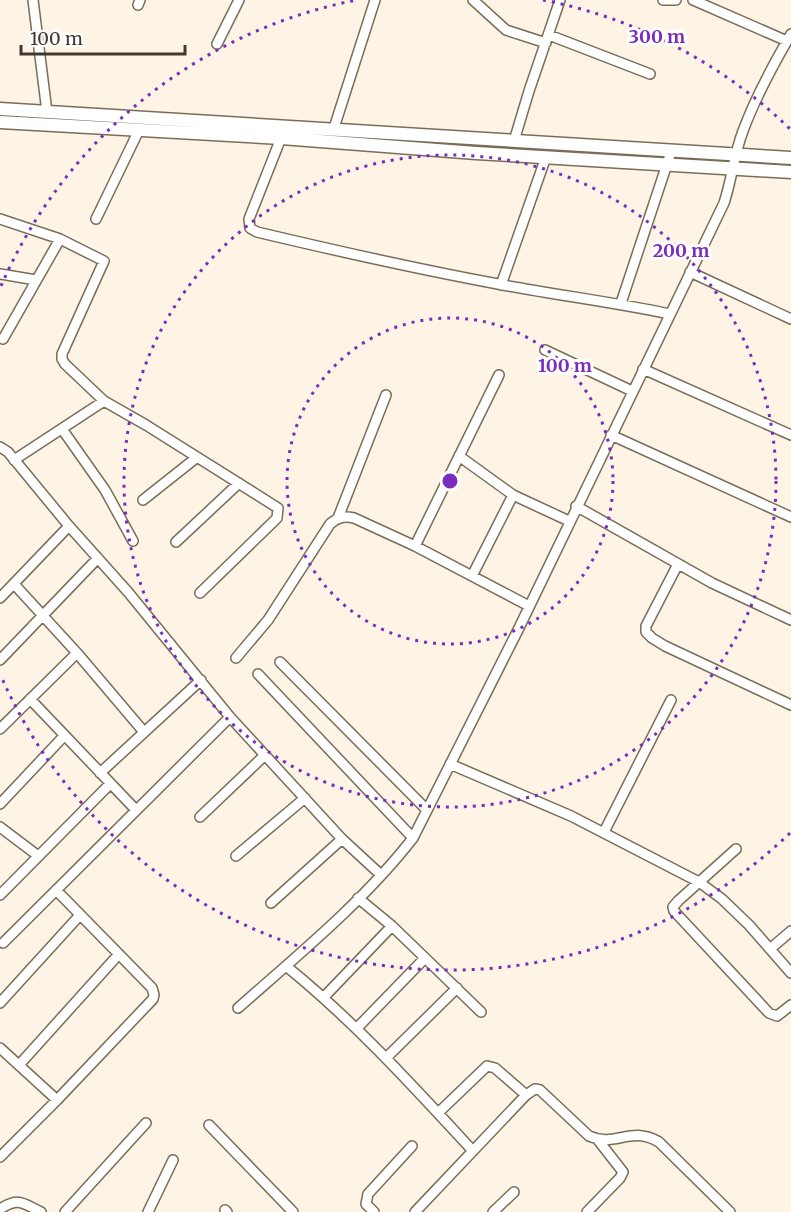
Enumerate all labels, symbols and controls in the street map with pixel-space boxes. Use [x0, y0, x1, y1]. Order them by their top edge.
scale bar [21, 18, 184, 56]
text: 300 m [629, 25, 685, 48]
text: 100 m [30, 27, 83, 50]
text: 200 m [653, 239, 709, 262]
text: 100 m [538, 354, 592, 377]
centre of rings [440, 471, 460, 491]

